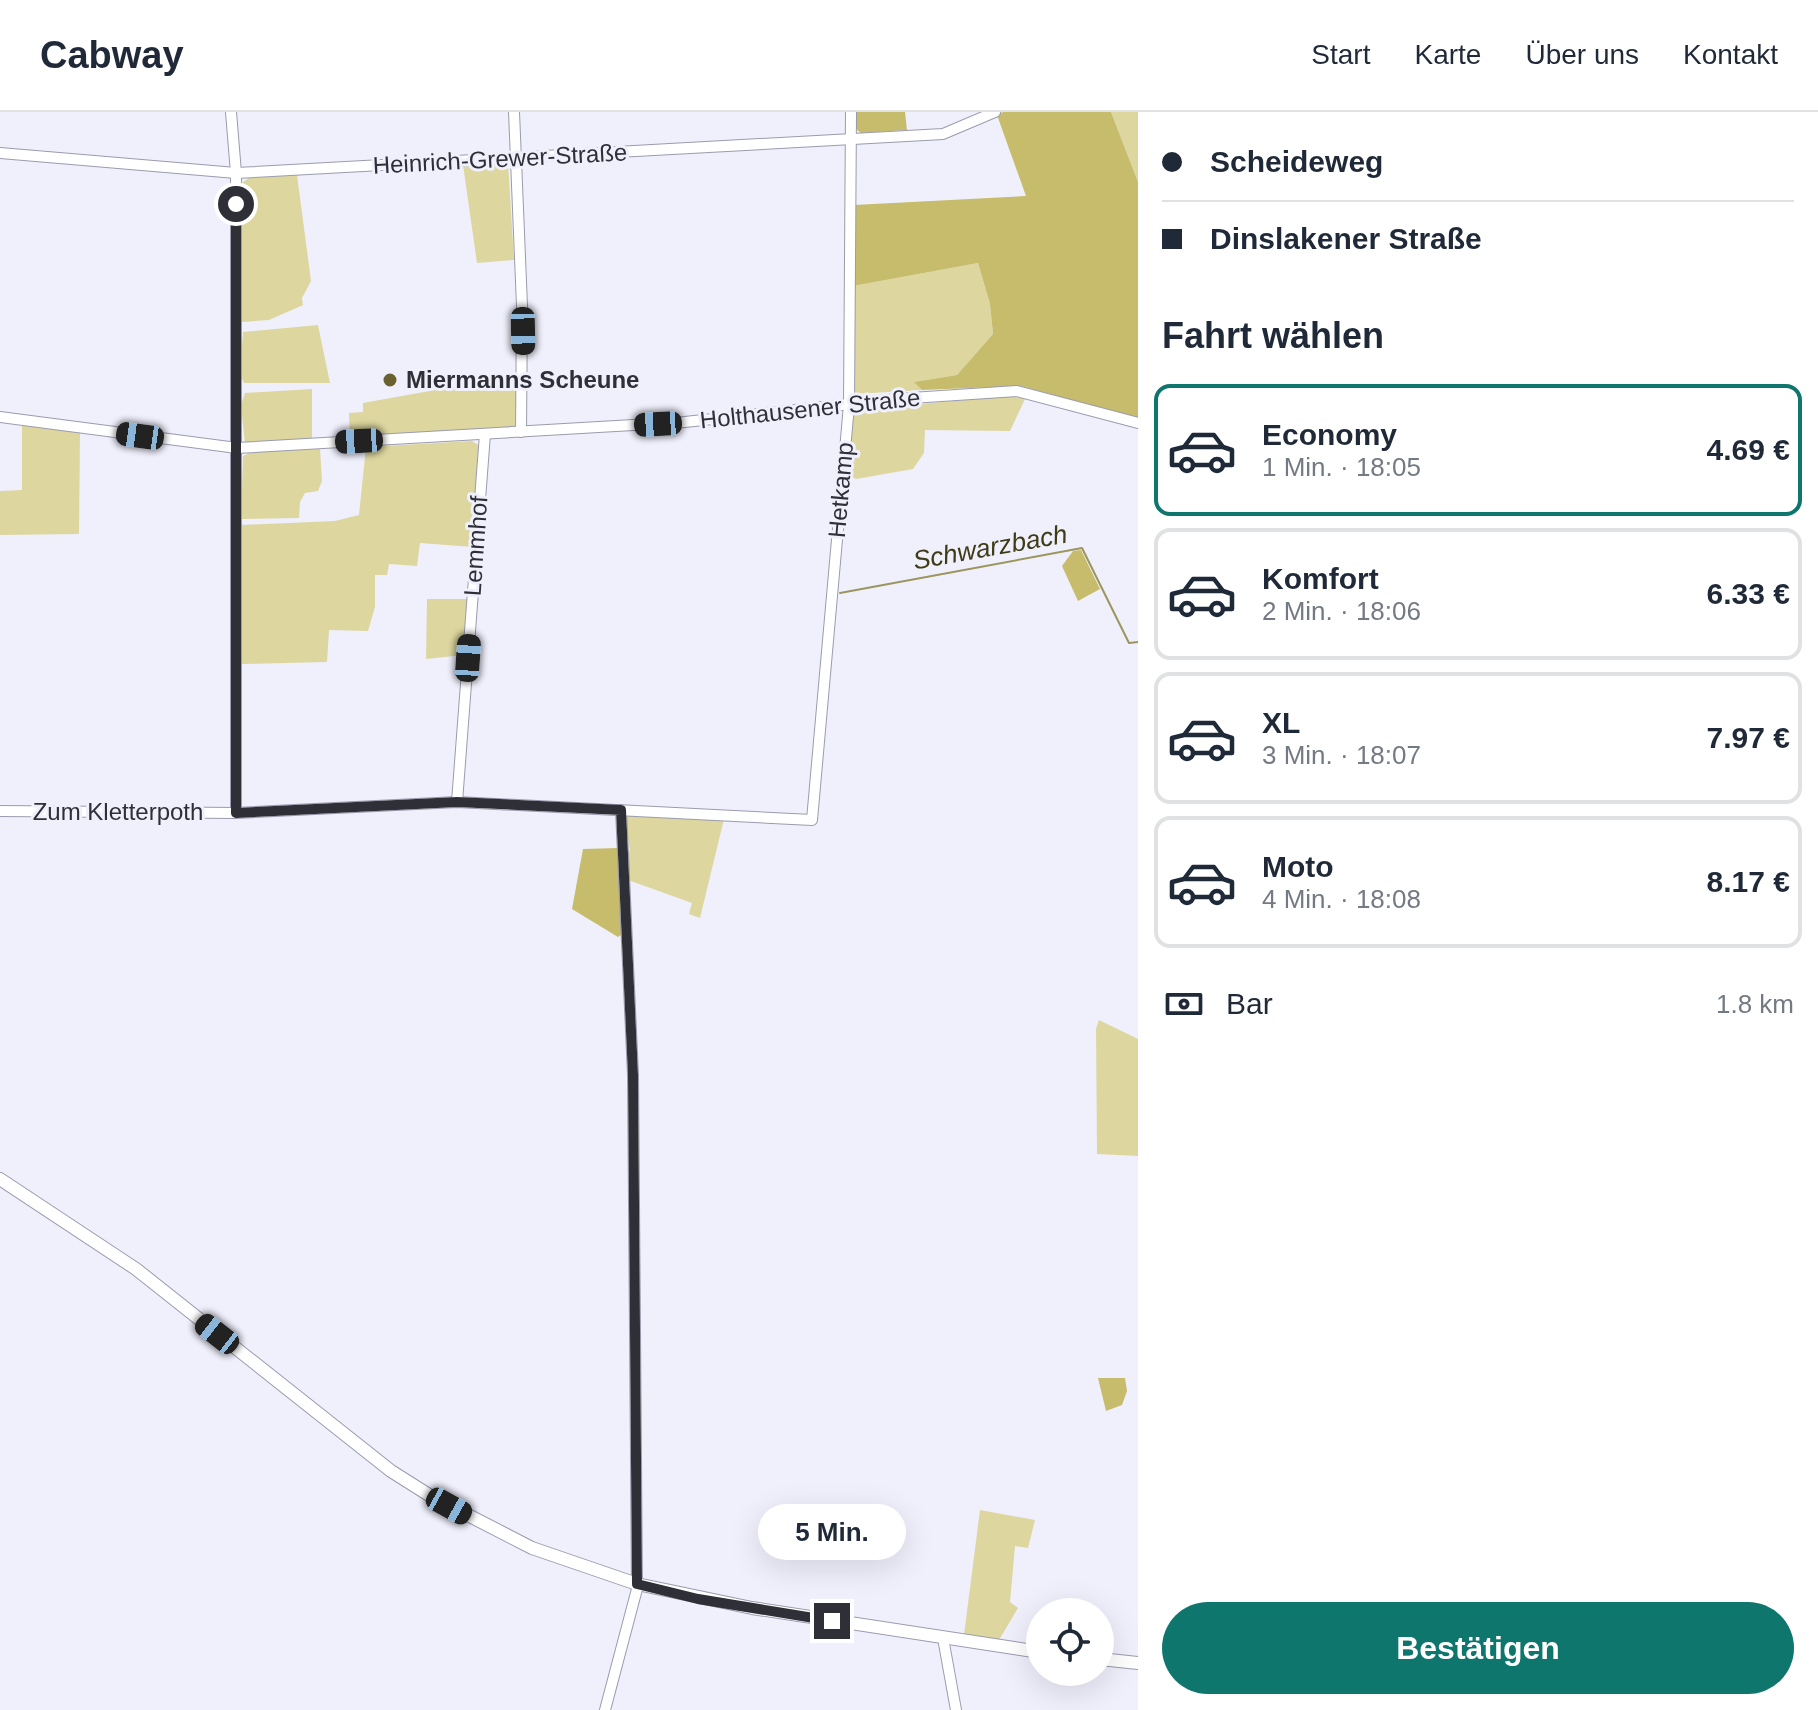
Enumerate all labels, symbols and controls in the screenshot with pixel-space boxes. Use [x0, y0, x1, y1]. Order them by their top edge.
text: Cabway [40, 34, 184, 76]
text: Start [1311, 39, 1370, 70]
text: Karte [1414, 39, 1481, 70]
text: Über uns [1525, 39, 1639, 70]
text: Kontakt [1683, 39, 1778, 70]
street label: Heinrich-Grewer-Straße [372, 138, 628, 179]
text: Scheideweg [1210, 145, 1383, 178]
route start [218, 186, 254, 222]
text: Dinslakener Straße [1210, 222, 1482, 255]
car [511, 307, 535, 355]
text: Fahrt wählen [1162, 315, 1384, 356]
place label: Miermanns Scheune [406, 366, 639, 393]
marker: Miermanns Scheune [381, 371, 399, 389]
street label: Holthausener Straße [698, 384, 921, 434]
car [633, 411, 683, 437]
icon: car [1166, 414, 1238, 486]
text: Economy [1262, 418, 1397, 451]
car [115, 421, 165, 451]
car [334, 428, 384, 454]
text: 4.69 € [1707, 433, 1790, 466]
street label: Hetkamp [823, 441, 858, 539]
text: 1 Min. · 18:05 [1262, 452, 1421, 482]
street label: Lemmhof [459, 495, 492, 597]
water label: Schwarzbach [911, 519, 1069, 575]
icon: car [1166, 558, 1238, 630]
text: Komfort [1262, 562, 1379, 595]
text: 6.33 € [1707, 577, 1790, 610]
text: 2 Min. · 18:06 [1262, 596, 1421, 626]
car [454, 633, 482, 683]
icon: car [1166, 702, 1238, 774]
text: XL [1262, 706, 1300, 739]
text: 7.97 € [1707, 721, 1790, 754]
text: 3 Min. · 18:07 [1262, 740, 1421, 770]
street label: Zum Kletterpoth [33, 798, 203, 825]
icon: car [1166, 846, 1238, 918]
text: Moto [1262, 850, 1334, 883]
text: 8.17 € [1707, 865, 1790, 898]
text: 4 Min. · 18:08 [1262, 884, 1421, 914]
icon: cash [1162, 982, 1206, 1026]
text: Bar [1226, 987, 1273, 1020]
text: 1.8 km [1716, 989, 1794, 1019]
car [191, 1310, 243, 1358]
car [422, 1484, 476, 1528]
callout: 5 Min. [758, 1505, 906, 1561]
text: 5 Min. [795, 1517, 869, 1547]
map controls [1026, 1598, 1114, 1686]
button: locate [1026, 1598, 1114, 1686]
button: Bestätigen [1162, 1602, 1794, 1694]
route end [814, 1603, 850, 1639]

